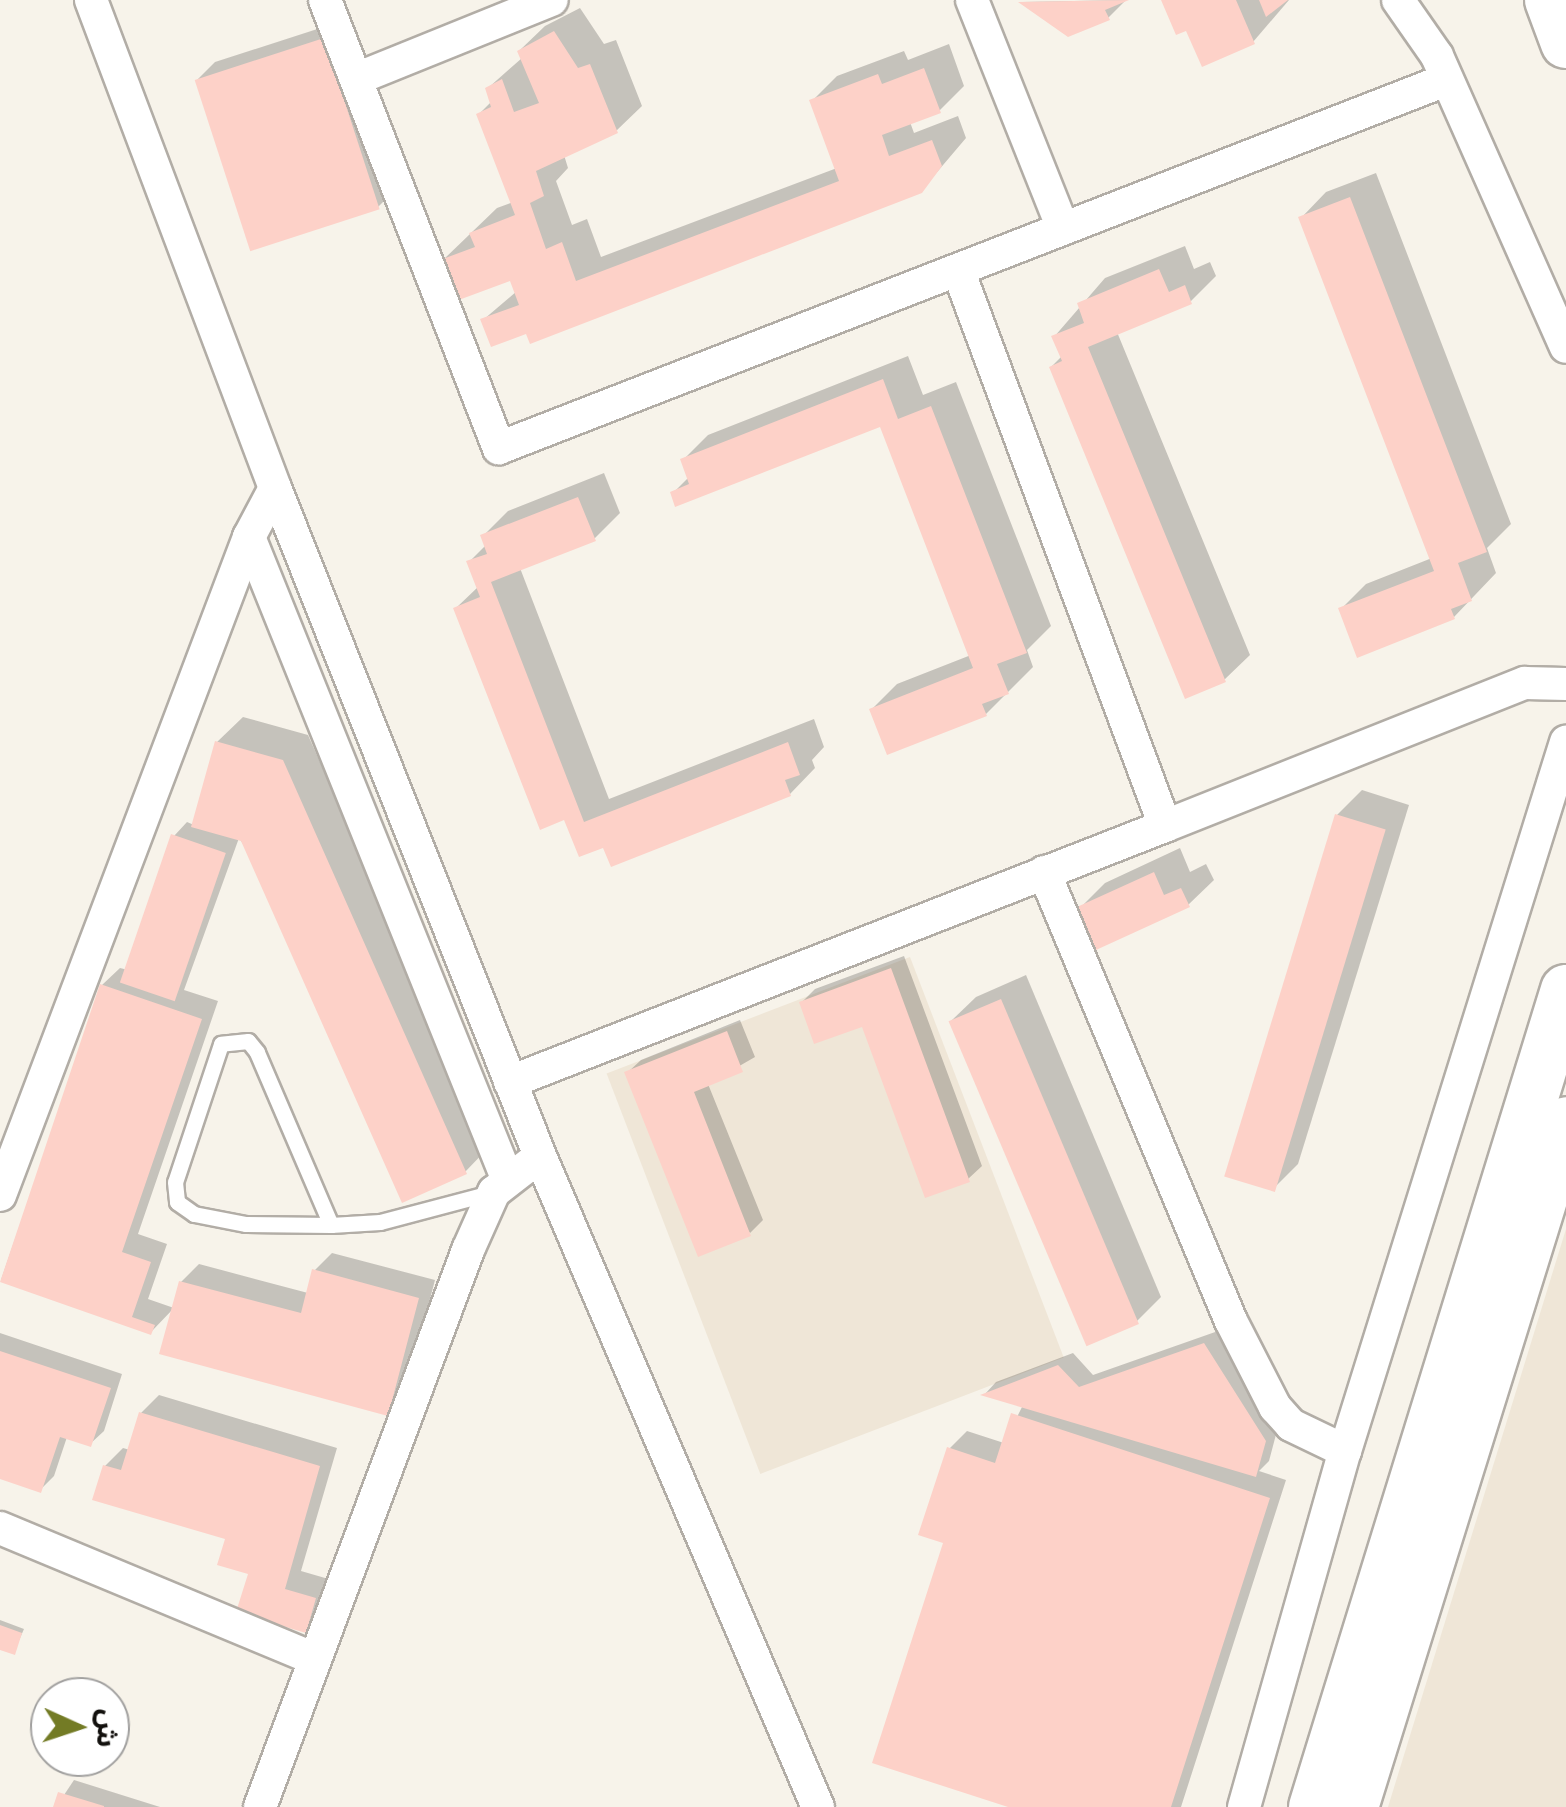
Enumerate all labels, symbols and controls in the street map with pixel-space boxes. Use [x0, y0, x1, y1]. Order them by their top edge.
north arrow [30, 1677, 130, 1777]
text: ش [90, 1708, 126, 1749]

